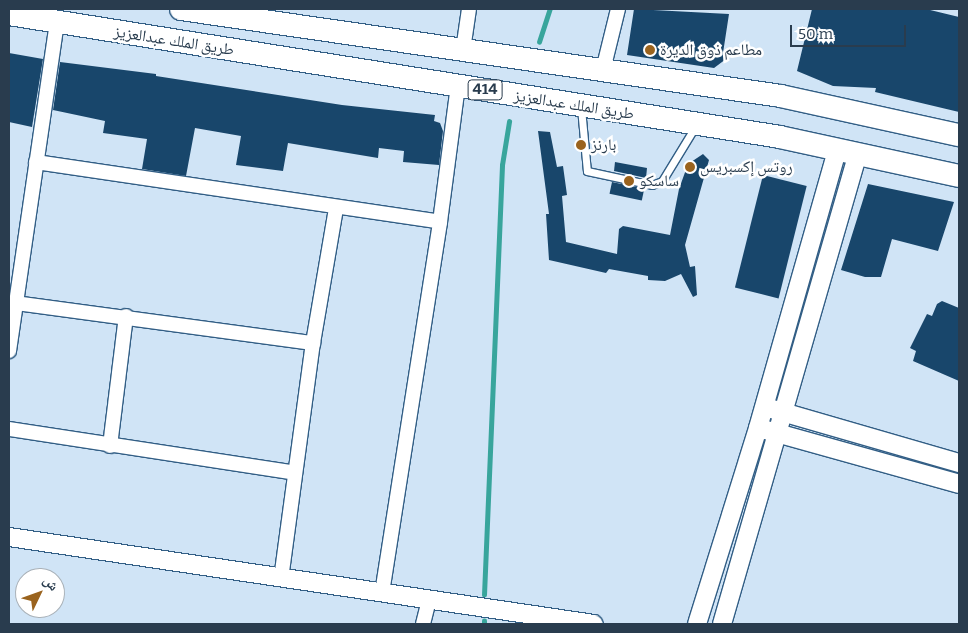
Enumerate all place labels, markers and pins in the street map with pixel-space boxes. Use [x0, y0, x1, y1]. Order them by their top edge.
place label: مطاعم ذوق الديرة [660, 40, 762, 60]
marker: مطاعم ذوق الديرة [644, 44, 656, 56]
place label: بارنز [591, 135, 616, 155]
marker: بارنز [575, 139, 587, 151]
place label: روتس إكسبريس [700, 157, 793, 177]
marker: روتس إكسبريس [684, 161, 696, 173]
place label: ساسكو [639, 171, 679, 191]
marker: ساسكو [623, 175, 635, 187]

